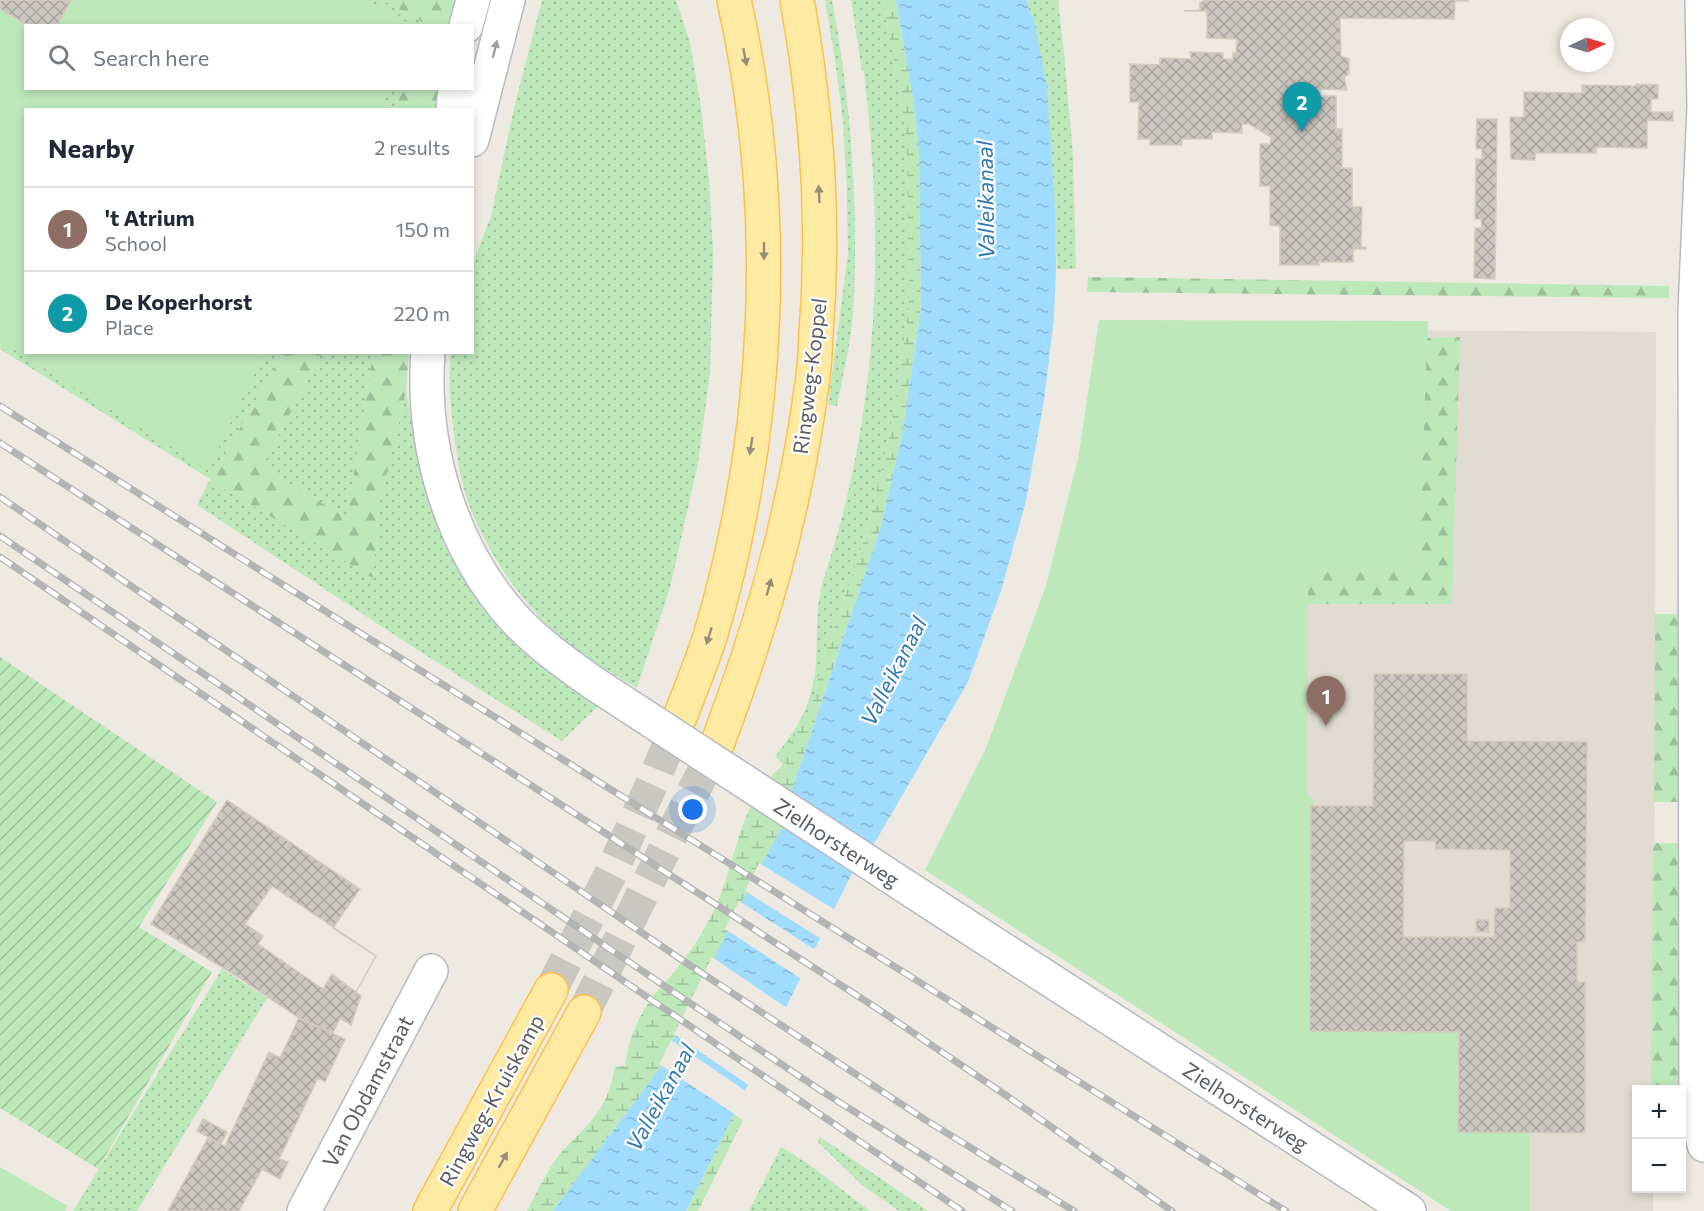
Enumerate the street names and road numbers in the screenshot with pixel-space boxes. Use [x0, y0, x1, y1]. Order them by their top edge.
street label: Ringweg-Koppel [787, 296, 831, 456]
street label: Zielhorsterweg [769, 792, 905, 892]
street label: Ringweg-Kruiskamp [433, 1010, 549, 1190]
street label: Van Obdamstraat [316, 1011, 418, 1171]
street label: Zielhorsterweg [1178, 1056, 1314, 1156]

